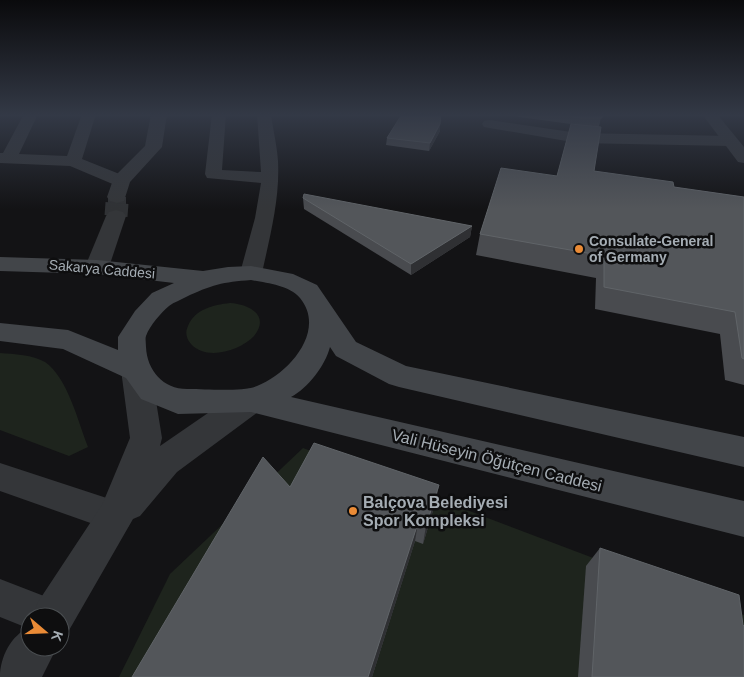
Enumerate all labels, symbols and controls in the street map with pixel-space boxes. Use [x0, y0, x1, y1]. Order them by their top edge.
place label: Consulate-General of Germany [589, 233, 713, 265]
marker: Consulate-General of Germany [573, 243, 585, 255]
street label: Sakarya Caddesi [48, 256, 156, 282]
street label: Vali Hüseyin Öğütçen Caddesi [390, 426, 604, 495]
place label: Balçova Belediyesi Spor Kompleksi [363, 494, 508, 529]
marker: Balçova Belediyesi Spor Kompleksi [347, 505, 359, 517]
north arrow [20, 607, 70, 657]
text: K [48, 629, 67, 644]

